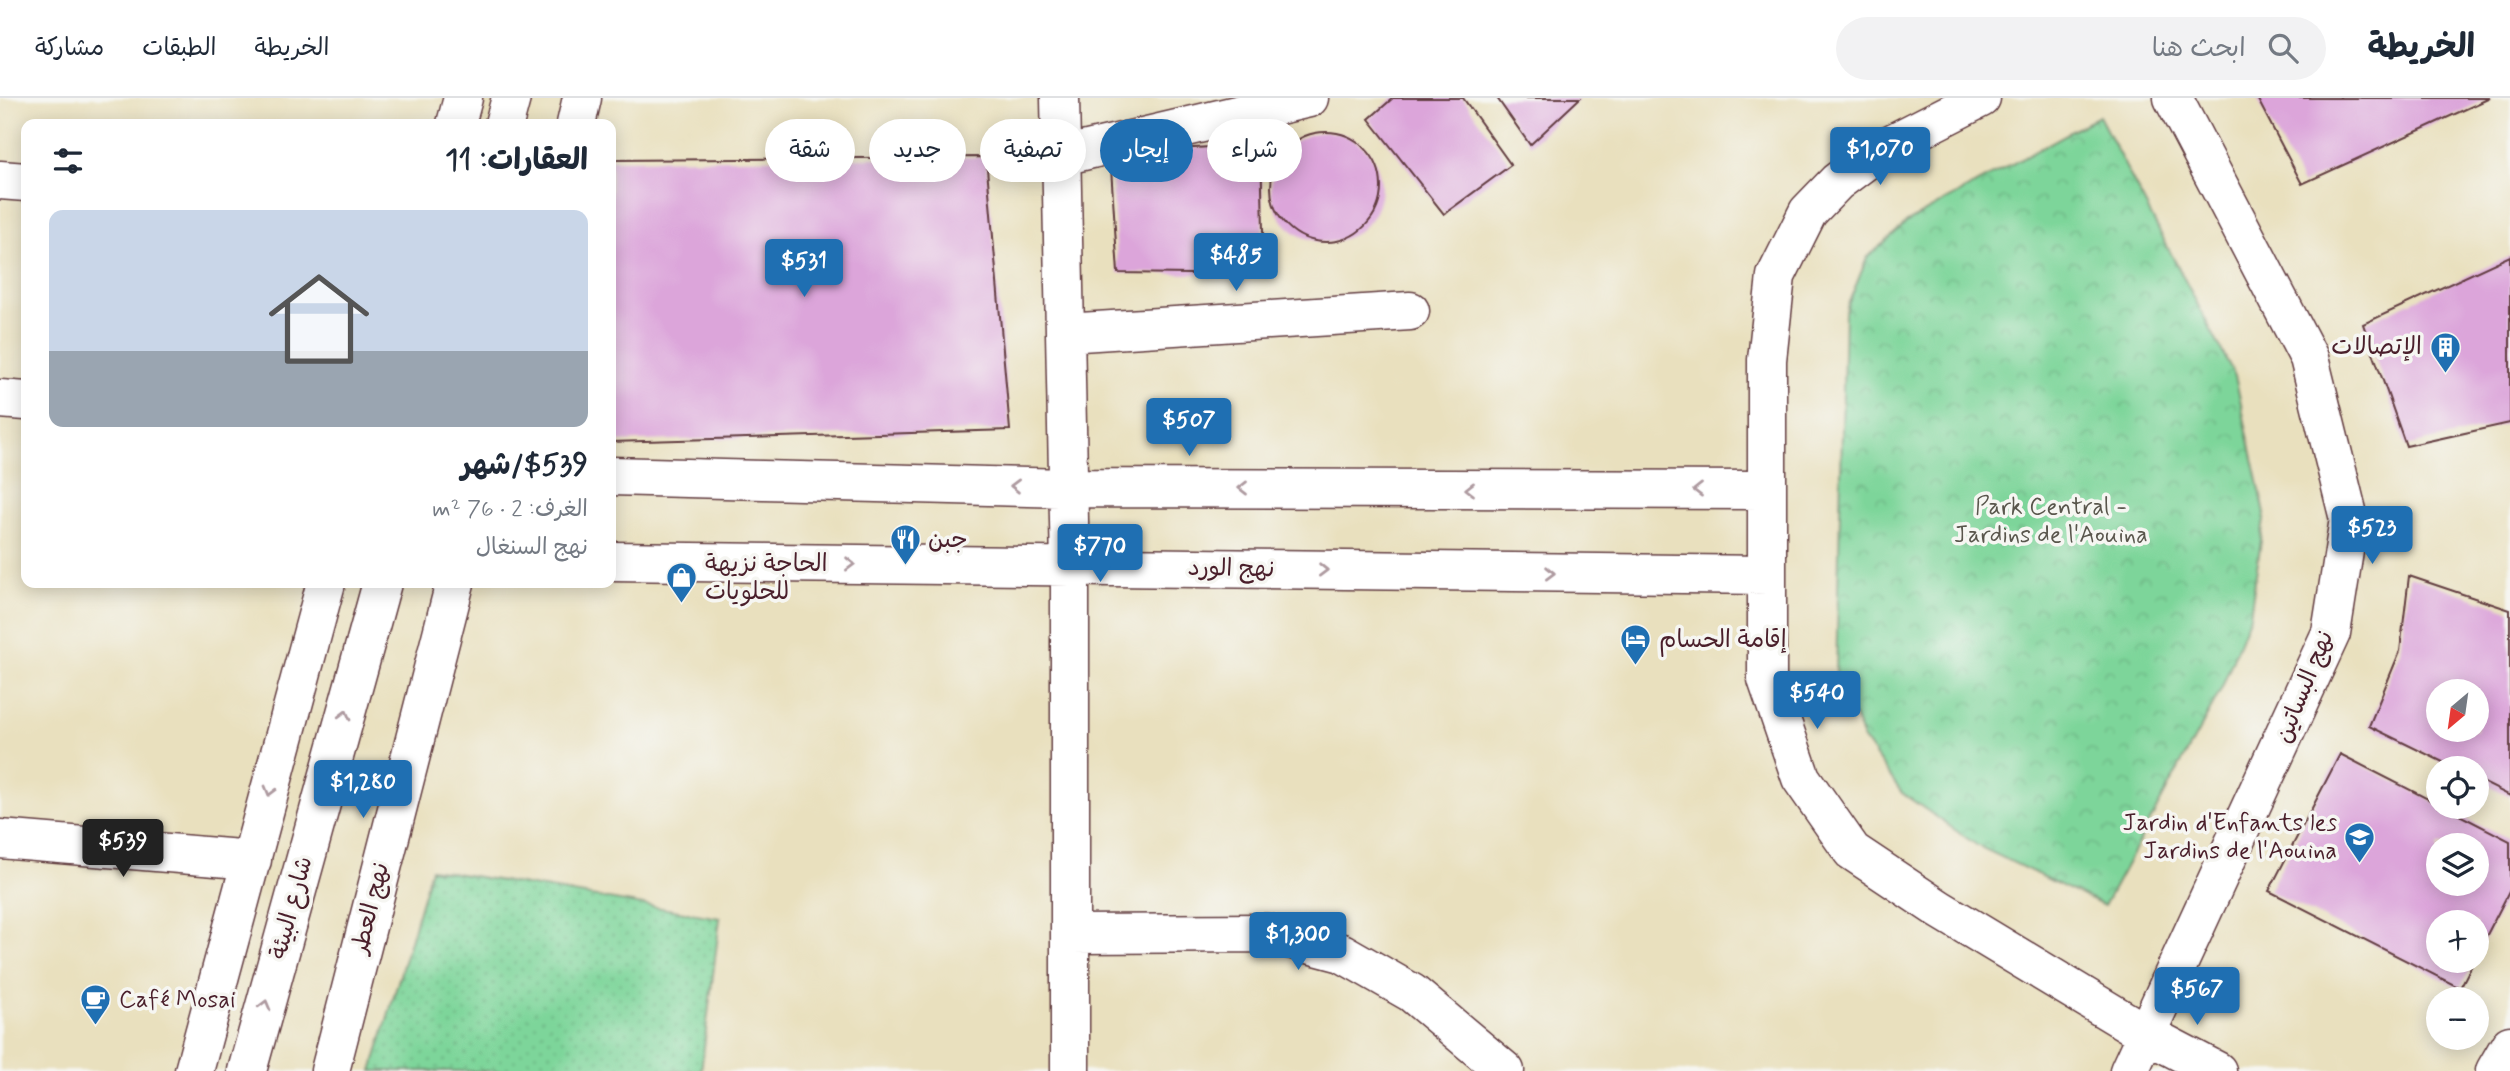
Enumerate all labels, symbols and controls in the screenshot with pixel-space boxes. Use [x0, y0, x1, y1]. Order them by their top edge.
search box [1836, 17, 2326, 80]
text: الخريطة [2368, 26, 2475, 70]
icon: search [2264, 29, 2302, 67]
text: ابحث هنا [2152, 32, 2246, 66]
text: مشاركة [35, 33, 104, 64]
text: الطبقات [142, 33, 217, 64]
text: الخريطة [255, 33, 329, 64]
chip: شقة [765, 119, 855, 182]
chip: جديد [869, 119, 966, 182]
chip: تصفية [980, 119, 1086, 182]
chip: إيجار [1100, 119, 1193, 182]
chip: شراء [1207, 119, 1302, 182]
pin: $1,070 [1823, 127, 1937, 187]
text: $1,070 [1846, 135, 1914, 165]
text: العقارات: 11 [445, 141, 588, 180]
icon: filters [49, 142, 87, 180]
pin: $485 [1195, 234, 1277, 293]
pin: $531 [763, 240, 845, 299]
text: $485 [1210, 241, 1262, 271]
text: $531 [781, 247, 827, 277]
icon: home [256, 256, 382, 382]
building icon: الإتصالات [2428, 330, 2462, 374]
place label: الإتصالات [2331, 332, 2422, 363]
pin: $507 [1148, 398, 1230, 458]
text: $507 [1162, 406, 1216, 436]
text: $539/شهر [461, 446, 588, 485]
one-way arrow [1010, 479, 1021, 494]
one-way arrow [1237, 480, 1248, 496]
one-way arrow [1465, 481, 1475, 497]
one-way arrow [1692, 482, 1703, 498]
park label: Park Central - Jardins de l'Aouina [1954, 492, 2148, 551]
text: الغرف: 2 · 76 m² [432, 495, 588, 525]
pin: $523 [2331, 506, 2413, 566]
text: $523 [2348, 514, 2396, 544]
restaurant icon: جبن [888, 523, 922, 567]
pin: $770 [1059, 524, 1141, 584]
place label: جبن [928, 525, 968, 556]
text: $770 [1074, 532, 1126, 562]
text: نهج السنغال [476, 533, 588, 563]
place label: الحاجة نزيهة للحلويات [705, 549, 828, 608]
street label: نهج الورد [1187, 553, 1275, 585]
one-way arrow [845, 556, 856, 571]
shop icon: الحاجة نزيهة للحلويات [665, 561, 699, 605]
one-way arrow [1318, 562, 1329, 578]
one-way arrow [1546, 565, 1556, 581]
hotel icon: إقامة الحسام [1619, 623, 1653, 667]
place label: إقامة الحسام [1659, 625, 1787, 657]
street label: نهج البساتين [2268, 626, 2342, 748]
pin: $540 [1776, 672, 1858, 731]
text: $540 [1789, 679, 1845, 709]
north arrow [2426, 679, 2488, 742]
map controls [2426, 679, 2489, 1050]
one-way arrow [337, 709, 351, 721]
button: locate [2426, 756, 2489, 819]
pin: $1,280 [306, 760, 420, 820]
text: $1,280 [330, 768, 396, 798]
one-way arrow [264, 785, 279, 797]
place label: Jardin d'Enfants les Jardins de l'Aouina [2123, 808, 2337, 867]
pin: $539 [82, 820, 164, 879]
school or university icon: Jardin d'Enfants les Jardins de l'Aouina [2343, 820, 2377, 864]
text: $539 [98, 827, 148, 857]
button: layers [2426, 833, 2489, 896]
street label: شارع البيئة [263, 853, 321, 963]
street label: نهج العطر [344, 859, 397, 959]
button: + [2426, 910, 2489, 973]
pin: $1,300 [1241, 912, 1355, 972]
text: $1,300 [1265, 920, 1331, 950]
pin: $567 [2156, 968, 2238, 1027]
text: $567 [2171, 975, 2223, 1005]
cafe icon: Café Mosai [79, 983, 113, 1027]
place label: Café Mosai [119, 985, 235, 1016]
button: − [2426, 987, 2489, 1050]
one-way arrow [257, 999, 271, 1011]

